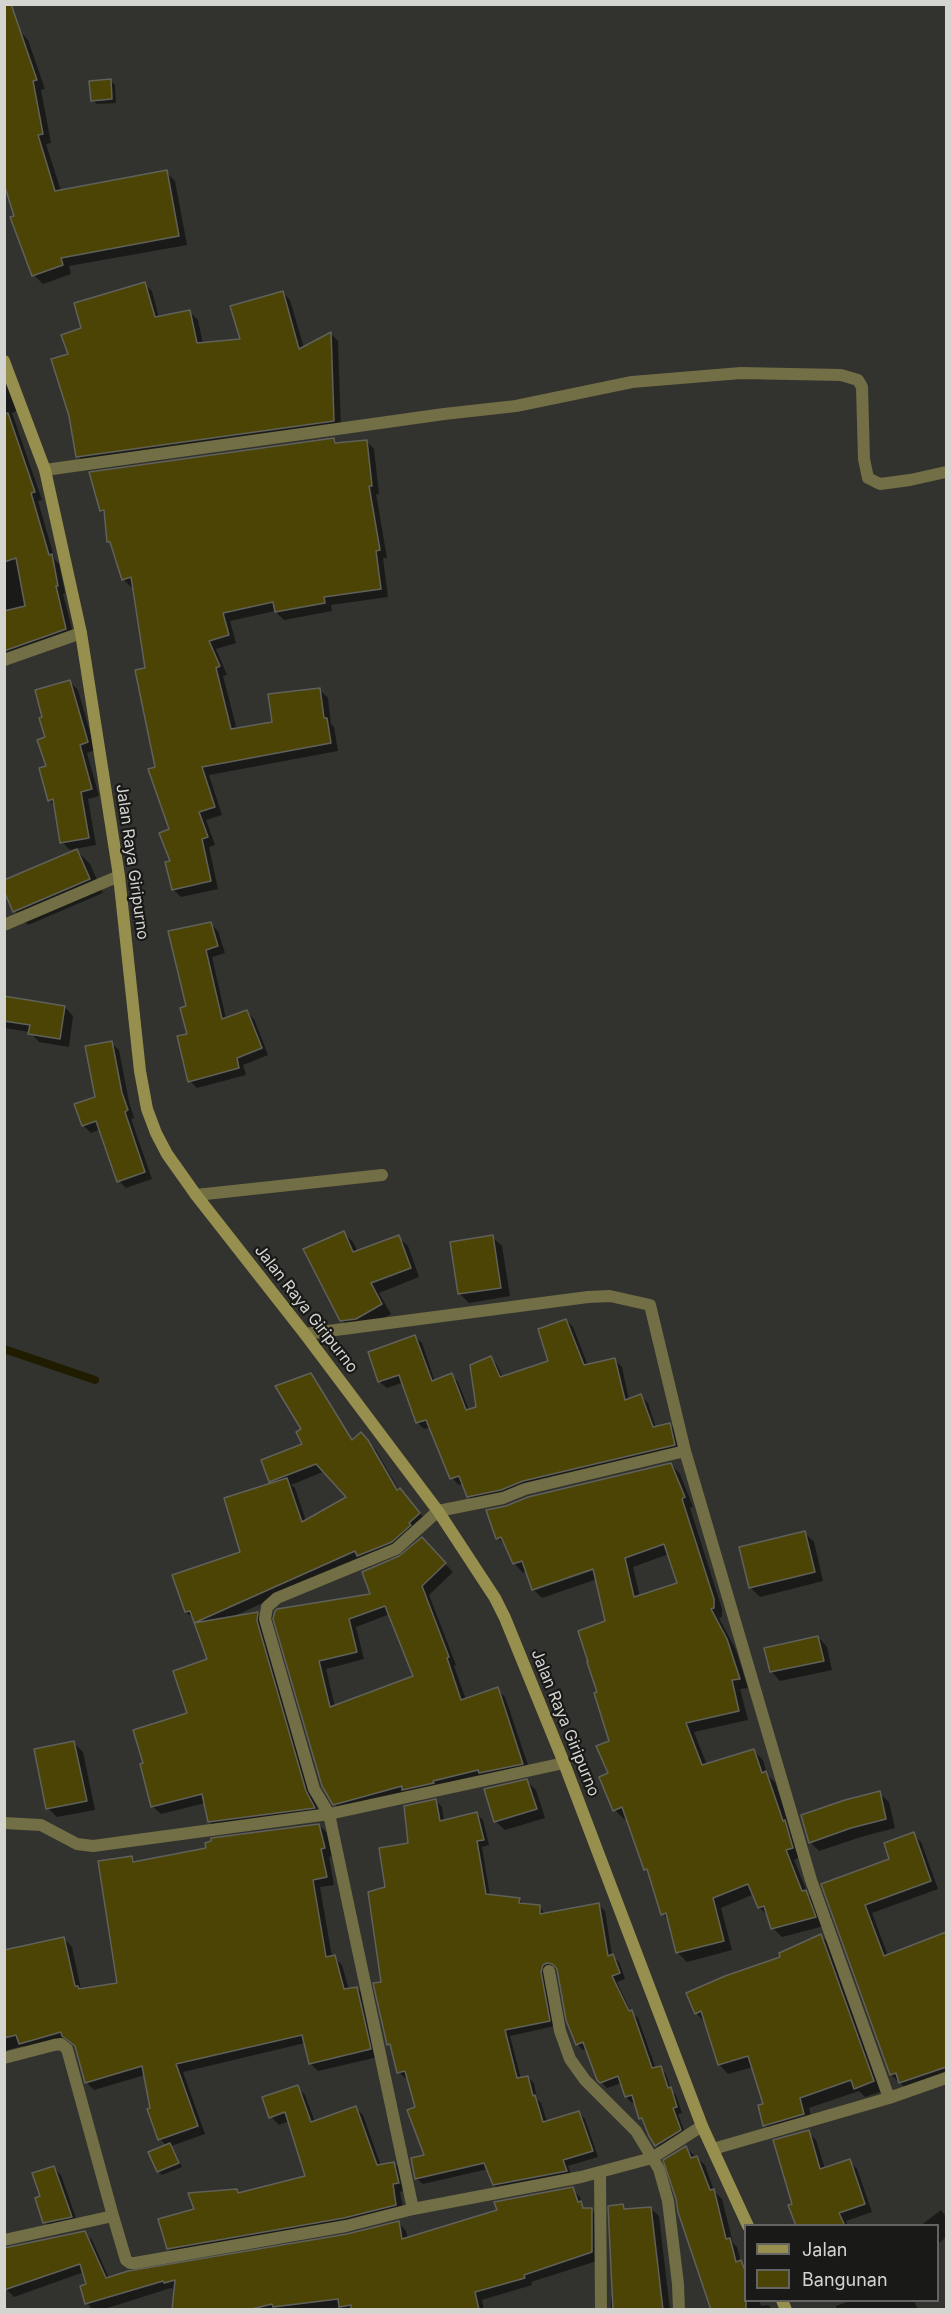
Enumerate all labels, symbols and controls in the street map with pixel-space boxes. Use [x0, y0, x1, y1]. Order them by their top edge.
street label: Jalan Raya Giripurno [112, 783, 152, 941]
street label: Jalan Raya Giripurno [250, 1241, 362, 1377]
street label: Jalan Raya Giripurno [527, 1647, 603, 1799]
legend [744, 2224, 939, 2302]
text: Jalan [802, 2239, 847, 2260]
text: Bangunan [802, 2269, 888, 2290]

